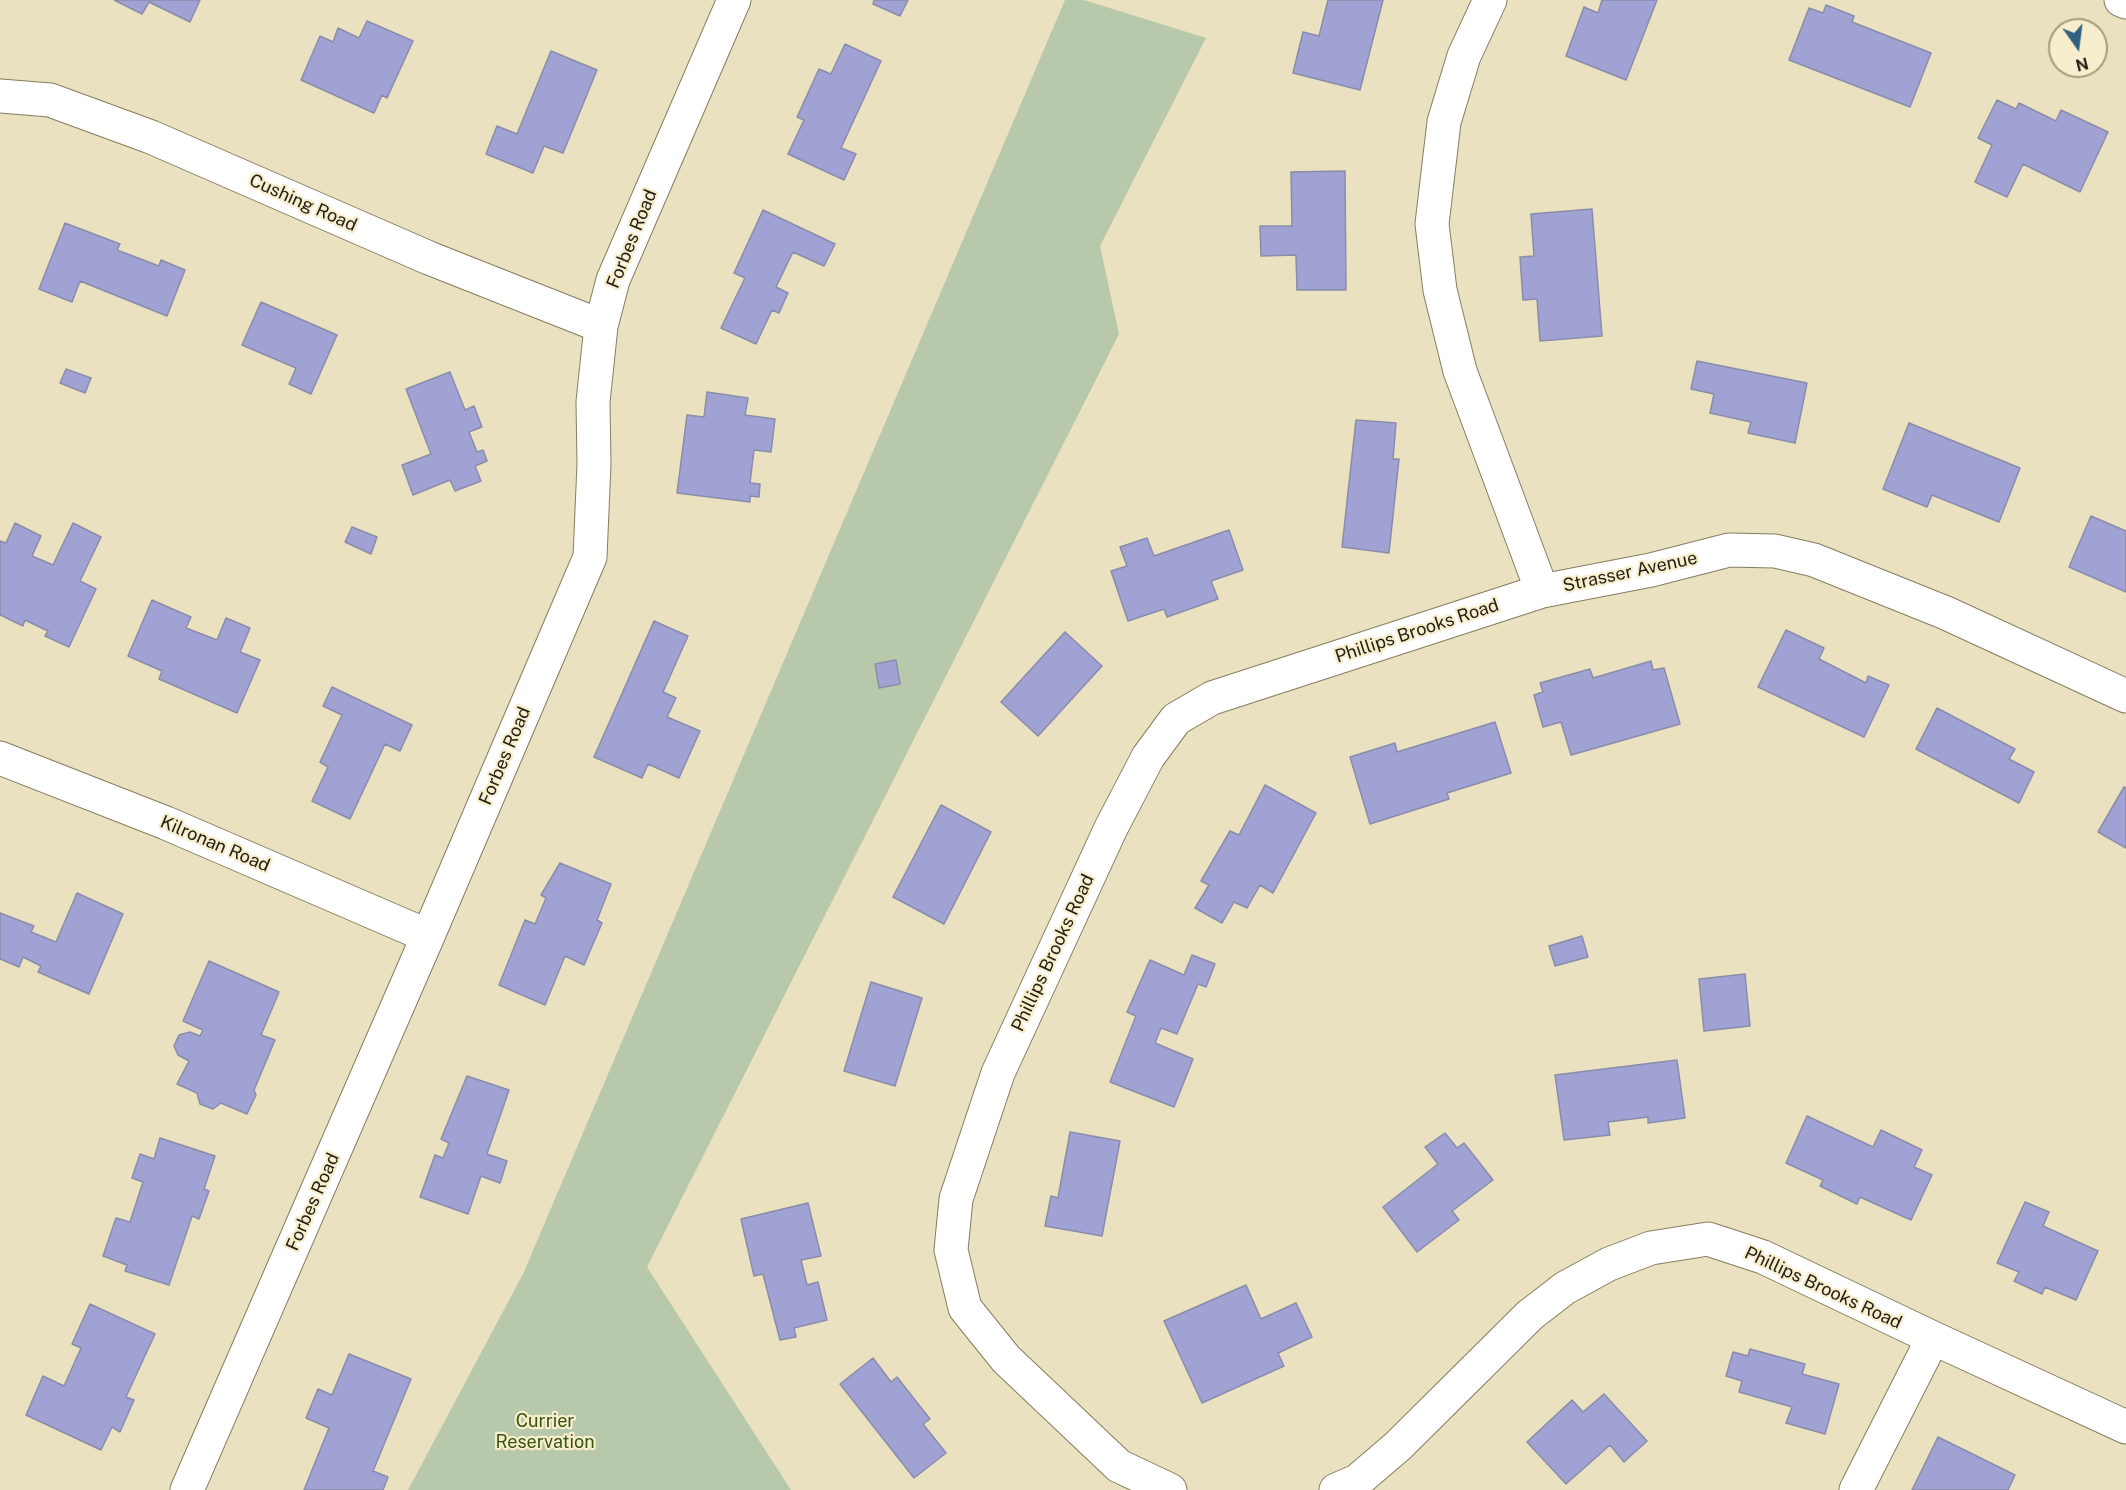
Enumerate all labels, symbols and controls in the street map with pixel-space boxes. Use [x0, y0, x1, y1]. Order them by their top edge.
north arrow [2048, 18, 2108, 78]
text: N [2074, 53, 2090, 75]
street label: Cushing Road [246, 170, 360, 236]
street label: Forbes Road [602, 186, 662, 292]
street label: Strasser Avenue [1561, 547, 1699, 597]
street label: Phillips Brooks Road [1332, 594, 1502, 668]
street label: Forbes Road [475, 704, 535, 808]
street label: Kilronan Road [157, 811, 273, 877]
street label: Phillips Brooks Road [1007, 871, 1099, 1035]
street label: Forbes Road [282, 1150, 344, 1254]
street label: Phillips Brooks Road [1741, 1242, 1905, 1334]
park label: Currier Reservation [495, 1410, 595, 1452]

